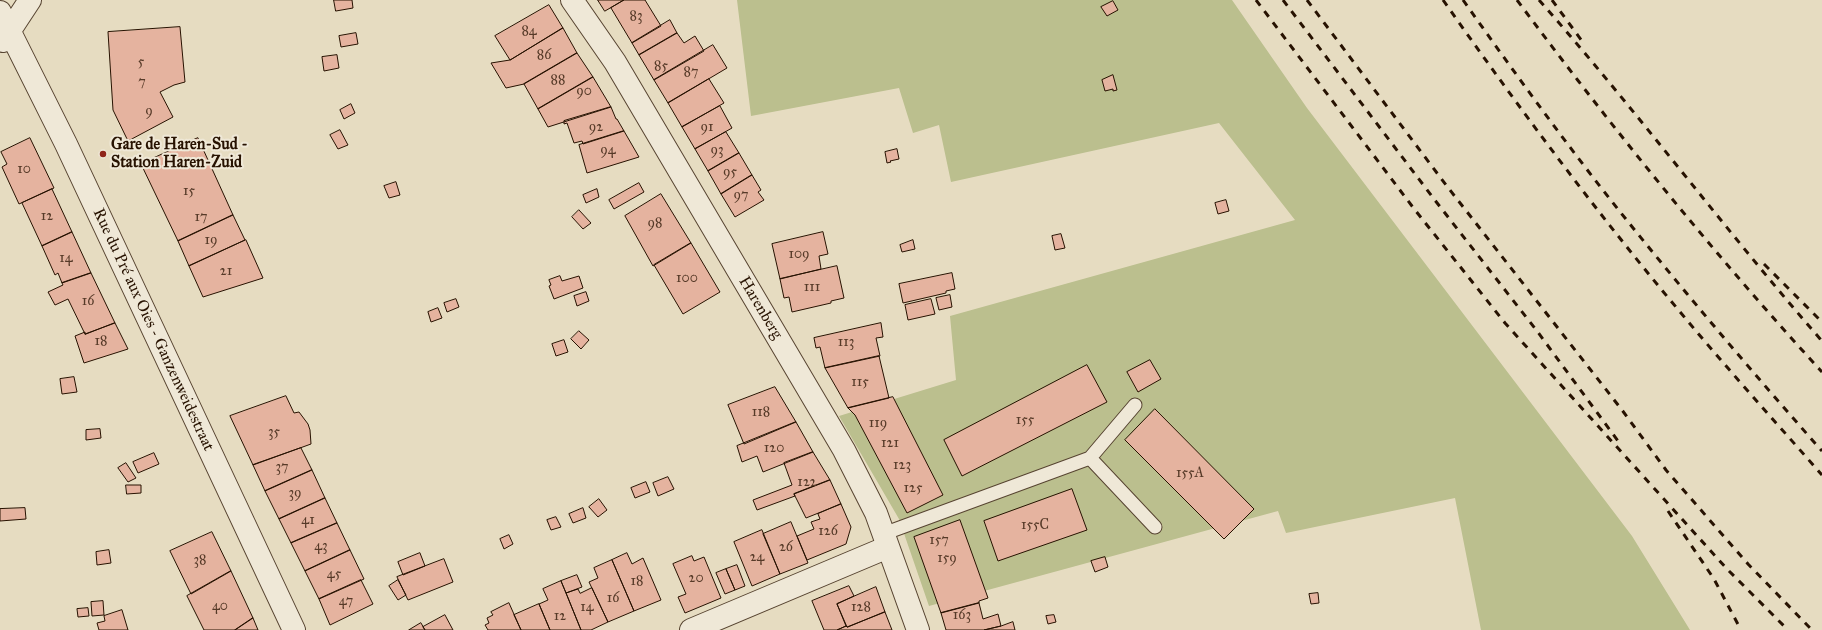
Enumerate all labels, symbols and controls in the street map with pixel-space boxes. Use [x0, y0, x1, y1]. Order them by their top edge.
house number: 83 [629, 9, 643, 25]
house number: 84 [521, 24, 537, 40]
house number: 86 [537, 48, 551, 64]
house number: 5 [138, 55, 144, 71]
house number: 85 [654, 59, 668, 75]
house number: 87 [684, 65, 698, 81]
house number: 88 [551, 73, 565, 89]
house number: 7 [138, 75, 146, 91]
house number: 90 [576, 84, 592, 100]
house number: 9 [145, 104, 153, 120]
house number: 92 [589, 120, 603, 136]
house number: 91 [701, 120, 713, 136]
place label: Gare de Haren-Sud - Station Haren-Zuid [111, 135, 248, 173]
house number: 94 [600, 143, 616, 159]
house number: 93 [710, 143, 724, 159]
marker: Gare de Haren-Sud - Station Haren-Zuid [98, 149, 108, 159]
house number: 10 [17, 162, 31, 178]
house number: 95 [723, 165, 737, 181]
house number: 15 [183, 184, 195, 200]
house number: 97 [734, 188, 748, 204]
street label: Rue du Pré aux Oies - Ganzenweidestraat [88, 206, 218, 454]
house number: 12 [41, 209, 53, 225]
house number: 17 [194, 210, 208, 226]
house number: 98 [648, 216, 662, 232]
house number: 19 [205, 233, 217, 249]
house number: 109 [788, 247, 810, 263]
house number: 14 [59, 251, 73, 267]
house number: 21 [220, 264, 232, 280]
house number: 100 [676, 271, 698, 287]
street label: Harenberg [734, 273, 786, 343]
house number: 111 [804, 280, 820, 296]
house number: 16 [82, 294, 94, 310]
house number: 18 [95, 334, 107, 350]
house number: 113 [838, 335, 854, 351]
house number: 115 [851, 375, 869, 391]
house number: 118 [752, 405, 770, 421]
house number: 155 [1016, 413, 1034, 429]
house number: 119 [869, 416, 887, 432]
house number: 35 [268, 425, 280, 441]
house number: 121 [881, 436, 899, 452]
house number: 120 [764, 441, 784, 457]
house number: 123 [893, 458, 911, 474]
house number: 37 [275, 460, 289, 476]
house number: 155A [1176, 466, 1204, 482]
house number: 122 [797, 475, 817, 491]
house number: 125 [904, 481, 922, 497]
house number: 39 [288, 486, 302, 502]
house number: 41 [301, 513, 315, 529]
house number: 155C [1021, 518, 1049, 534]
house number: 126 [818, 524, 838, 540]
house number: 157 [929, 533, 949, 549]
house number: 43 [314, 539, 328, 555]
house number: 26 [779, 540, 793, 556]
house number: 24 [750, 550, 764, 566]
house number: 159 [937, 551, 957, 567]
house number: 38 [193, 553, 207, 569]
house number: 45 [327, 567, 341, 583]
house number: 20 [688, 571, 704, 587]
house number: 18 [631, 574, 643, 590]
house number: 16 [607, 591, 619, 607]
house number: 47 [339, 594, 353, 610]
house number: 40 [212, 599, 228, 615]
house number: 14 [580, 600, 594, 616]
house number: 128 [851, 600, 871, 616]
house number: 163 [953, 608, 971, 624]
house number: 12 [554, 609, 566, 625]

